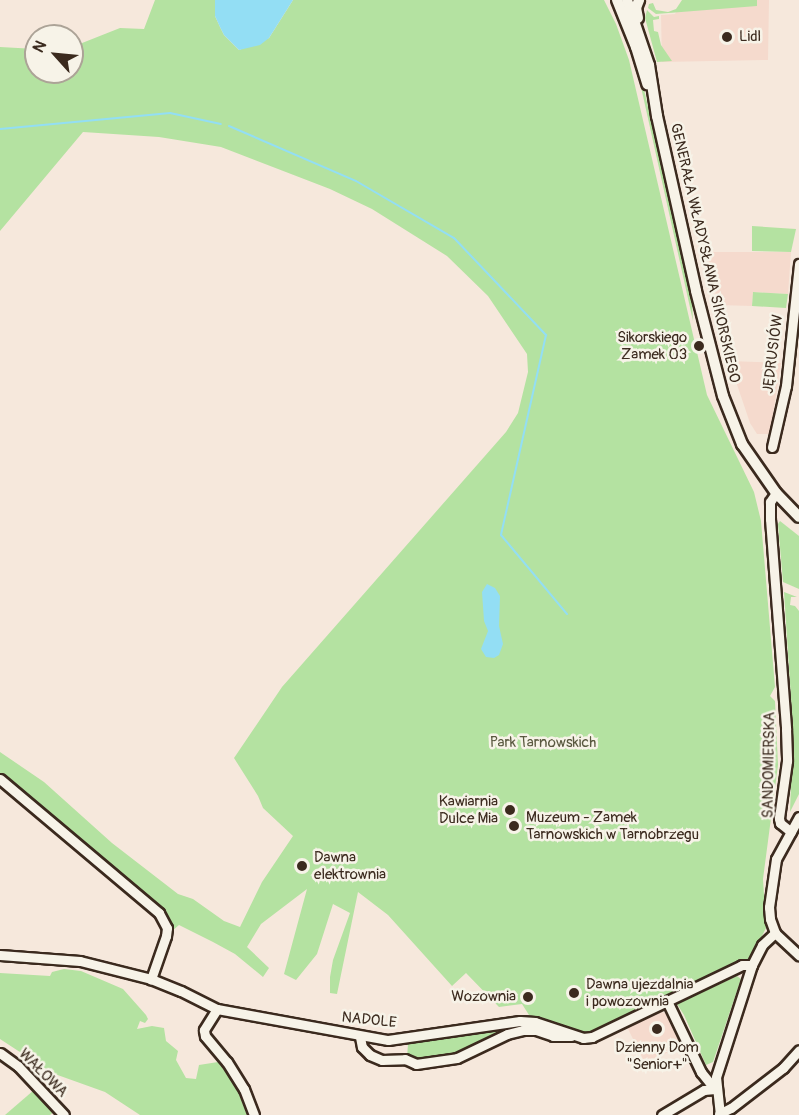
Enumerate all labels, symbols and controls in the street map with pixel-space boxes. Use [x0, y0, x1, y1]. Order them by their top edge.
north arrow [24, 24, 84, 84]
place label: Lidl [739, 28, 761, 46]
marker: Lidl [720, 30, 734, 44]
text: N [28, 37, 51, 56]
street label: GENERAŁA WŁADYSŁAWA SIKORSKIEGO [666, 121, 744, 385]
street label: JĘDRUSIÓW [759, 313, 787, 395]
place label: Sikorskiego Zamek 03 [617, 328, 687, 363]
marker: Sikorskiego Zamek 03 [692, 339, 706, 353]
street label: SANDOMIERSKA [759, 712, 779, 818]
park label: Park Tarnowskich [490, 734, 596, 752]
place label: Kawiarnia Dulce Mia [439, 792, 498, 827]
marker: Kawiarnia Dulce Mia [503, 803, 517, 817]
place label: Muzeum - Zamek Tarnowskich w Tarnobrzegu [526, 808, 699, 843]
marker: Muzeum - Zamek Tarnowskich w Tarnobrzegu [507, 819, 521, 833]
place label: Dawna elektrownia [314, 848, 386, 883]
marker: Dawna elektrownia [295, 859, 309, 873]
place label: Dawna ujezdalnia i powozownia [586, 975, 693, 1010]
marker: Dawna ujezdalnia i powozownia [567, 986, 581, 1000]
place label: Wozownia [451, 988, 516, 1006]
marker: Wozownia [521, 990, 535, 1004]
street label: NADOLE [341, 1008, 397, 1032]
marker: Dzienny Dom "Senior+" [650, 1022, 664, 1036]
place label: Dzienny Dom "Senior+" [615, 1038, 699, 1073]
street label: WAŁOWA [15, 1045, 71, 1101]

